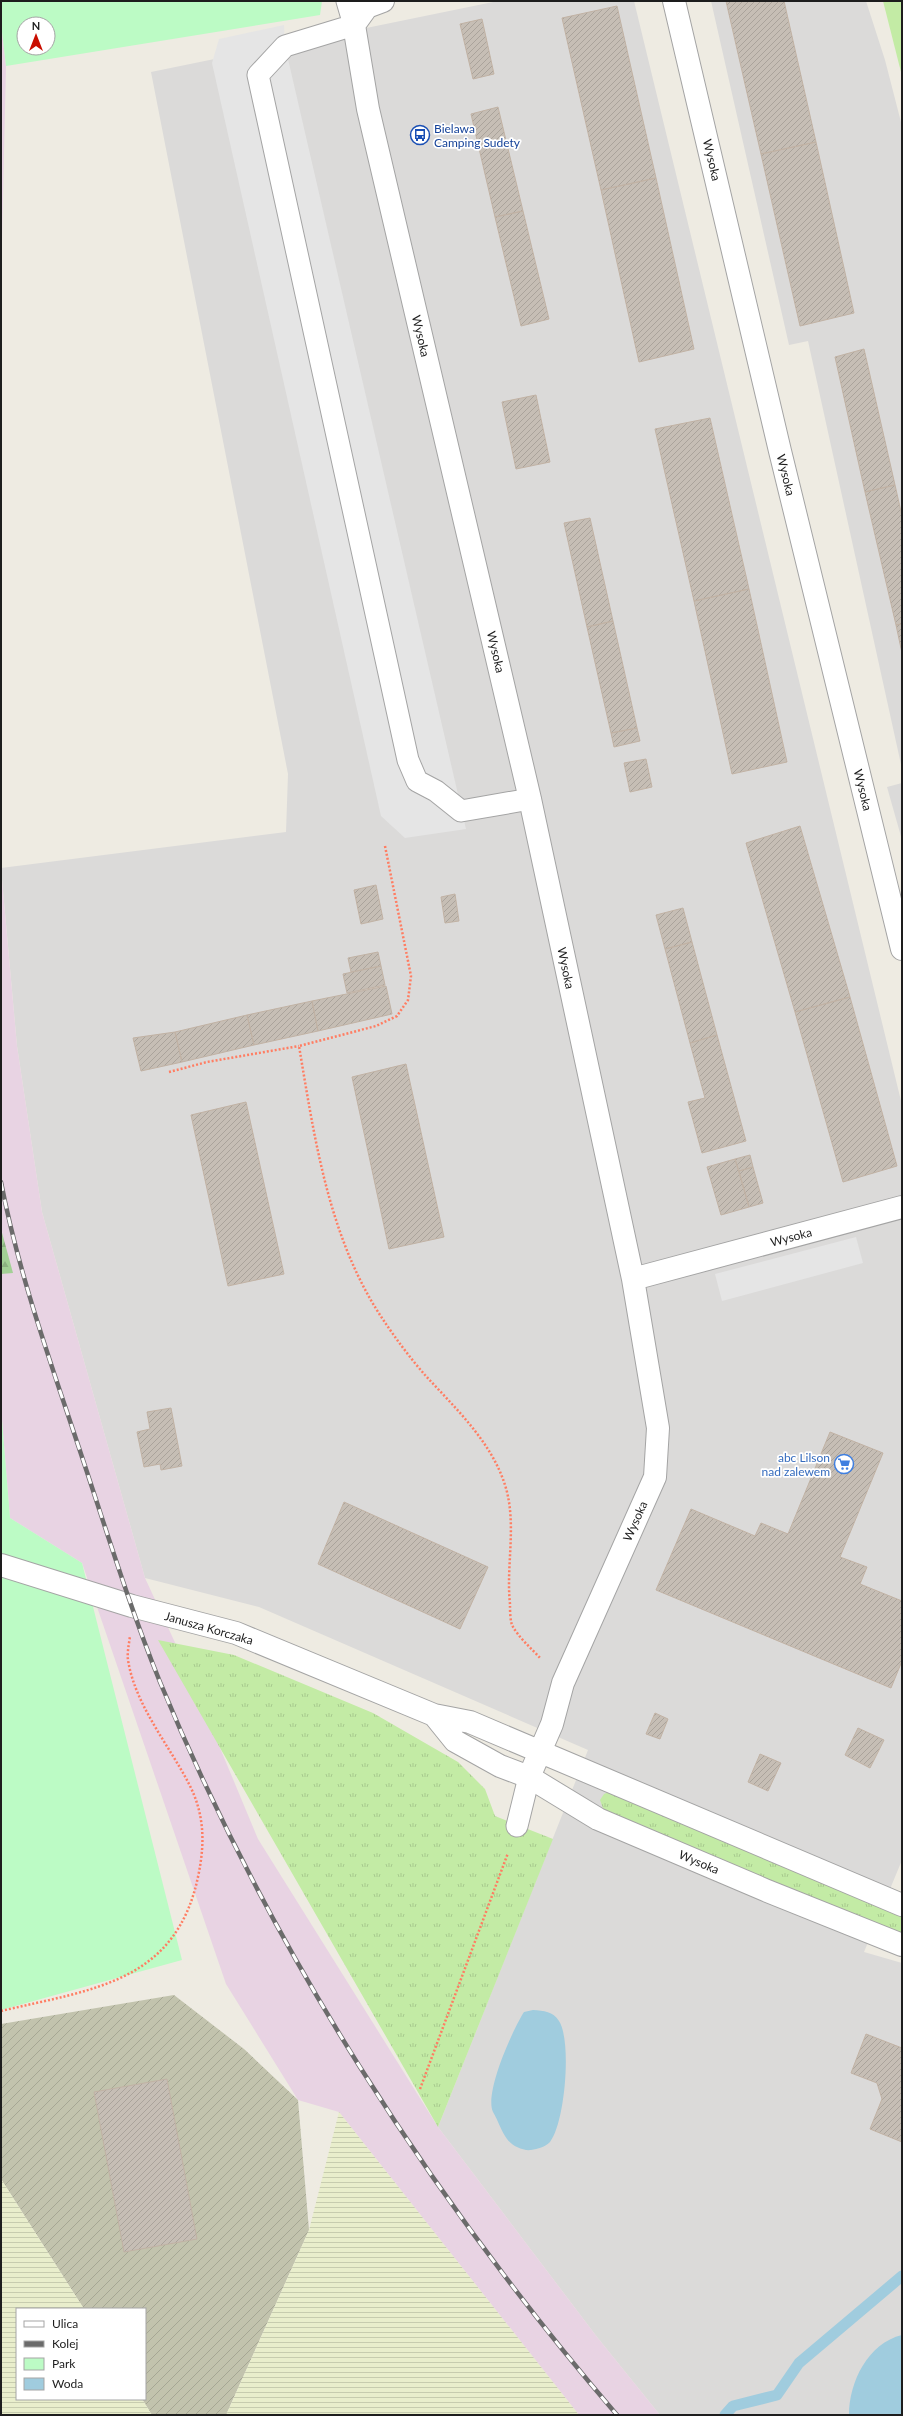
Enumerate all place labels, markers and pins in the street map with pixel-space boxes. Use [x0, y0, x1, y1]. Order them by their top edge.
place label: Bielawa Camping Sudety [434, 121, 521, 150]
bus stop icon: Bielawa Camping Sudety [409, 124, 431, 146]
place label: abc Lilson nad zalewem [762, 1450, 830, 1479]
supermarket icon: abc Lilson nad zalewem [833, 1453, 855, 1475]

